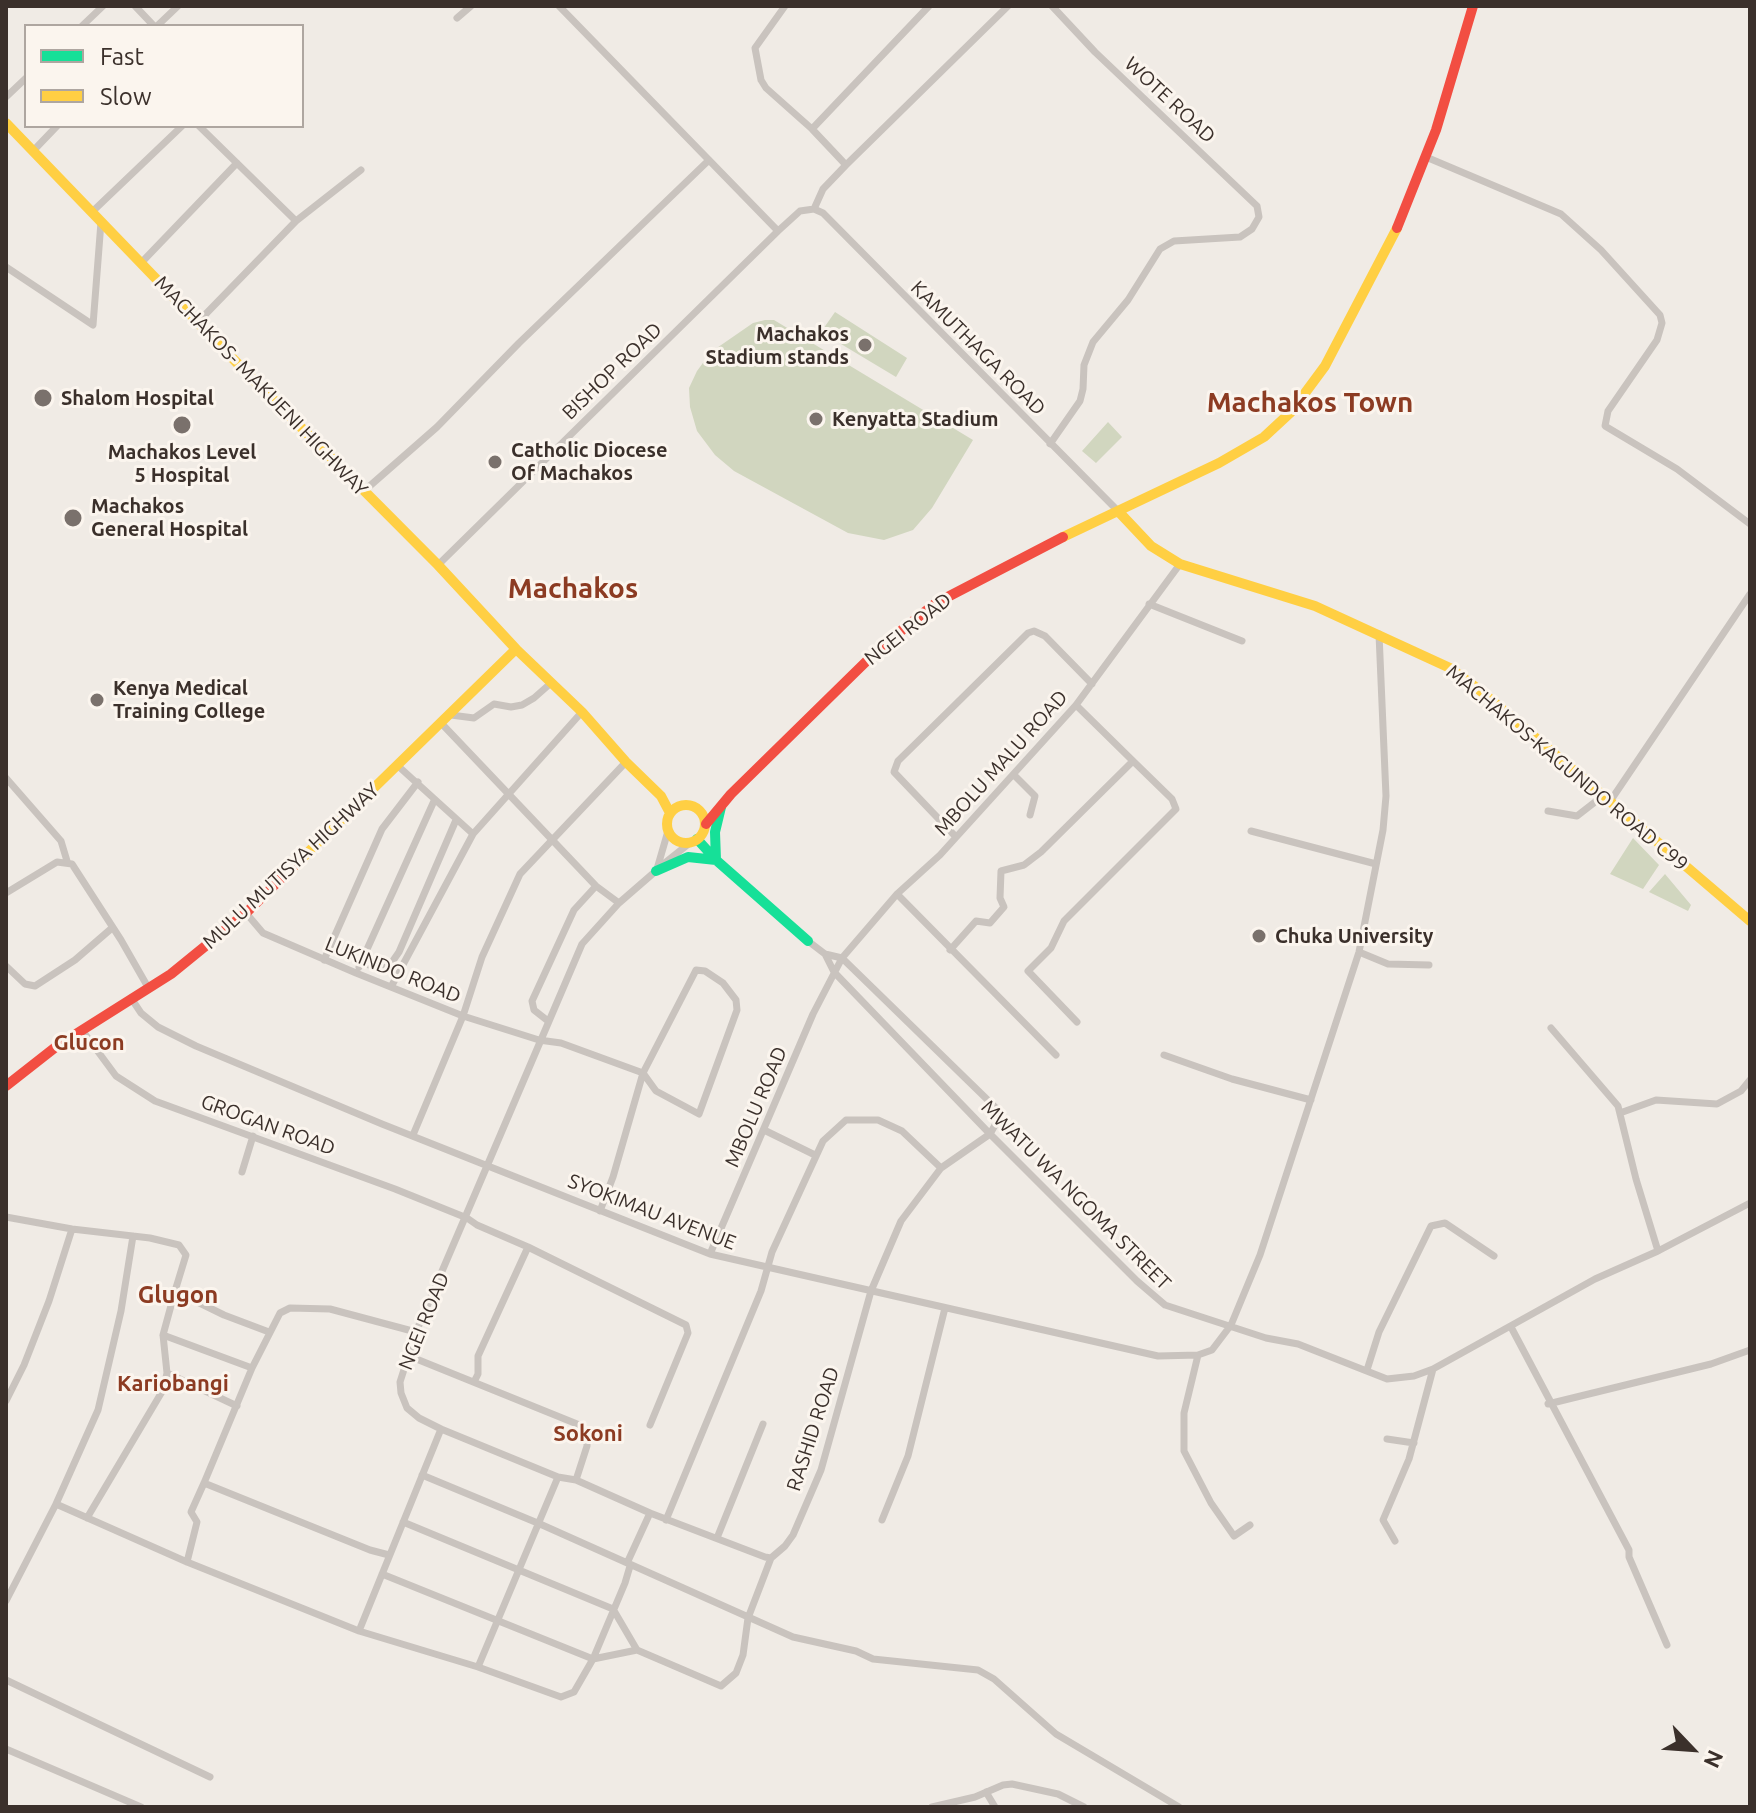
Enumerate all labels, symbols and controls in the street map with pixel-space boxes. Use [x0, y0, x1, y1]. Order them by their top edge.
legend [24, 24, 304, 128]
text: Fast [100, 43, 144, 70]
street label: WOTE ROAD [1120, 52, 1220, 148]
text: Slow [100, 83, 152, 110]
street label: MACHAKOS- MAKUENI HIGHWAY [149, 271, 373, 501]
street label: KAMUTHAGA ROAD [906, 276, 1050, 420]
street label: BISHOP ROAD [557, 317, 667, 425]
place label: Machakos Stadium stands [706, 322, 849, 369]
marker: Machakos Stadium stands [856, 336, 874, 354]
place label: Shalom Hospital [61, 386, 214, 410]
district label: Machakos Town [1207, 386, 1413, 420]
marker: Shalom Hospital [32, 387, 54, 409]
place label: Kenyatta Stadium [832, 407, 998, 431]
marker: Kenyatta Stadium [807, 410, 825, 428]
marker: Machakos Level 5 Hospital [171, 414, 193, 436]
place label: Catholic Diocese Of Machakos [511, 438, 667, 485]
place label: Machakos Level 5 Hospital [108, 440, 256, 487]
marker: Catholic Diocese Of Machakos [486, 453, 504, 471]
place label: Machakos General Hospital [91, 494, 248, 541]
marker: Machakos General Hospital [62, 507, 84, 529]
district label: Machakos [508, 572, 638, 606]
street label: NGEI ROAD [860, 588, 956, 670]
street label: MACHAKOS-KAGUNDO ROAD C99 [1441, 660, 1693, 876]
place label: Kenya Medical Training College [113, 676, 265, 723]
street label: MBOLU MALU ROAD [929, 685, 1073, 841]
marker: Kenya Medical Training College [88, 691, 106, 709]
street label: MULU MUTISYA HIGHWAY [198, 778, 384, 954]
place label: Chuka University [1275, 924, 1433, 948]
marker: Chuka University [1250, 927, 1268, 945]
street label: LUKINDO ROAD [322, 932, 464, 1008]
district label: Glucon [53, 1030, 125, 1056]
street label: MBOLU ROAD [720, 1043, 792, 1171]
street label: GROGAN ROAD [198, 1090, 338, 1160]
street label: MWATU WA NGOMA STREET [976, 1095, 1176, 1295]
street label: SYOKIMAU AVENUE [565, 1169, 739, 1255]
street label: NGEI ROAD [394, 1269, 454, 1373]
district label: Glugon [138, 1281, 218, 1309]
street label: RASHID ROAD [782, 1364, 844, 1494]
district label: Kariobangi [117, 1371, 229, 1397]
district label: Sokoni [553, 1421, 623, 1447]
north arrow [1652, 1709, 1732, 1789]
text: N [1699, 1747, 1729, 1772]

